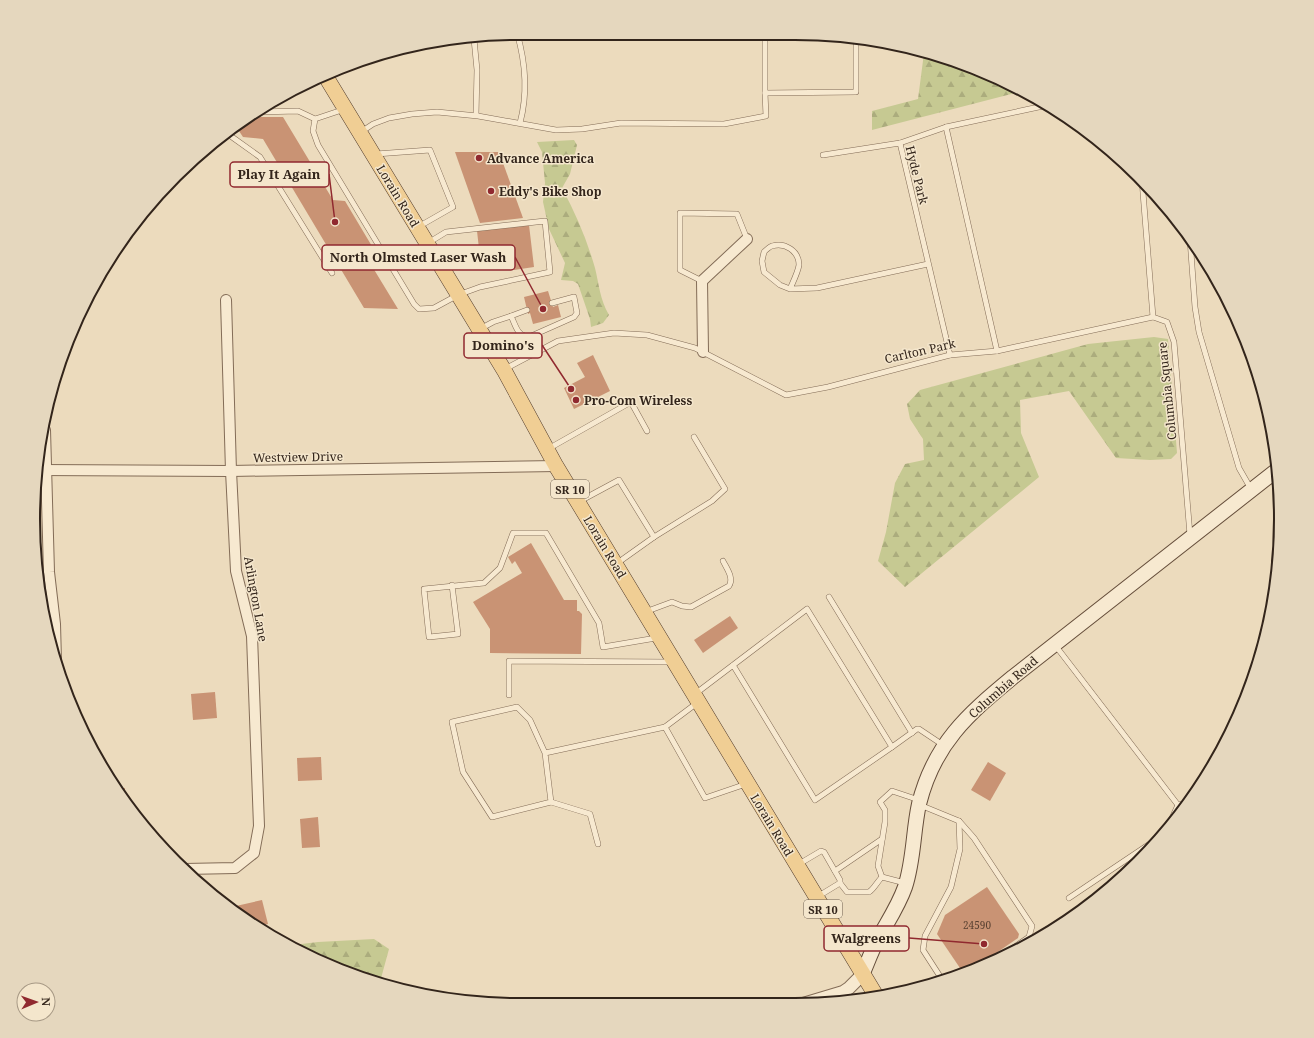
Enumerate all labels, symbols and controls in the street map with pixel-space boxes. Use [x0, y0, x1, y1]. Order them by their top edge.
street label: Hyde Park [902, 144, 933, 207]
place label: Advance America [487, 150, 594, 167]
marker: Advance America [474, 153, 484, 163]
callout: Play It Again [230, 162, 329, 187]
street label: Lorain Road [373, 162, 424, 231]
text: Play It Again [237, 165, 321, 183]
place label: Eddy's Bike Shop [499, 183, 602, 200]
marker: Eddy's Bike Shop [486, 186, 496, 196]
callout: North Olmsted Laser Wash [322, 245, 515, 270]
text: North Olmsted Laser Wash [330, 248, 507, 266]
callout: Domino's [464, 333, 542, 358]
street label: Carlton Park [883, 334, 958, 367]
text: Domino's [472, 336, 534, 354]
street label: Columbia Square [1153, 341, 1181, 441]
place label: Pro-Com Wireless [584, 392, 692, 409]
marker: Pro-Com Wireless [571, 395, 581, 405]
street label: Westview Drive [253, 448, 343, 466]
road number: SR 10 [551, 480, 589, 498]
street label: Lorain Road [580, 513, 631, 582]
street label: Arlington Lane [240, 555, 272, 643]
street label: Columbia Road [965, 652, 1042, 722]
street label: Lorain Road [747, 791, 798, 860]
road number: SR 10 [804, 900, 842, 918]
house number: 24590 [963, 918, 991, 932]
callout: Walgreens [824, 926, 909, 951]
text: Walgreens [831, 929, 901, 947]
north arrow [16, 982, 56, 1022]
text: N [39, 997, 54, 1007]

